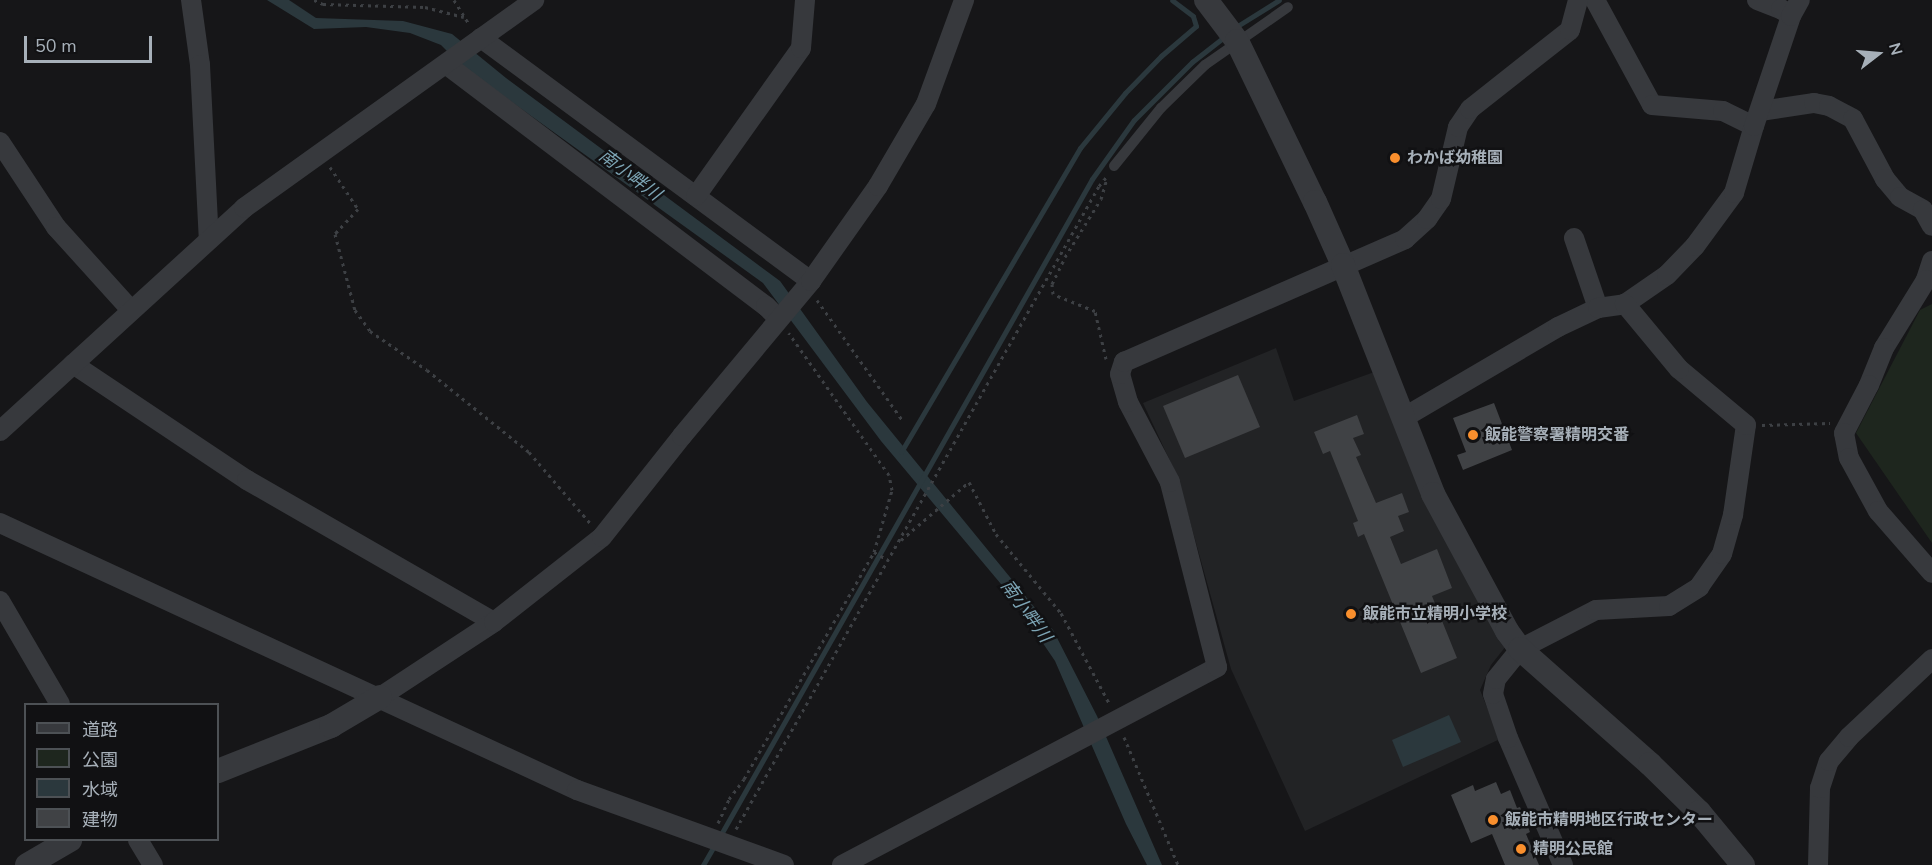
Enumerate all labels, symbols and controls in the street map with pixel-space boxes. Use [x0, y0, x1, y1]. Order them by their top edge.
scale bar [27, 24, 154, 62]
north arrow [1848, 24, 1908, 84]
text: 50 m [35, 34, 77, 58]
text: N [1883, 40, 1908, 58]
water label: 南小畔川 [595, 145, 665, 205]
place label: わかば幼稚園 [1407, 148, 1503, 168]
marker: わかば幼稚園 [1388, 151, 1402, 165]
place label: 飯能警察署精明交番 [1485, 425, 1629, 445]
marker: 飯能警察署精明交番 [1466, 428, 1480, 442]
water label: 南小畔川 [996, 576, 1056, 646]
place label: 飯能市立精明小学校 [1363, 604, 1507, 624]
marker: 飯能市立精明小学校 [1344, 607, 1358, 621]
legend [24, 703, 219, 841]
text: 道路 [82, 718, 118, 742]
text: 公園 [82, 748, 118, 772]
text: 水域 [82, 778, 118, 802]
text: 建物 [82, 808, 118, 832]
place label: 飯能市精明地区行政センター [1505, 810, 1713, 830]
marker: 飯能市精明地区行政センター [1486, 813, 1500, 827]
place label: 精明公民館 [1533, 839, 1613, 859]
marker: 精明公民館 [1514, 842, 1528, 856]

